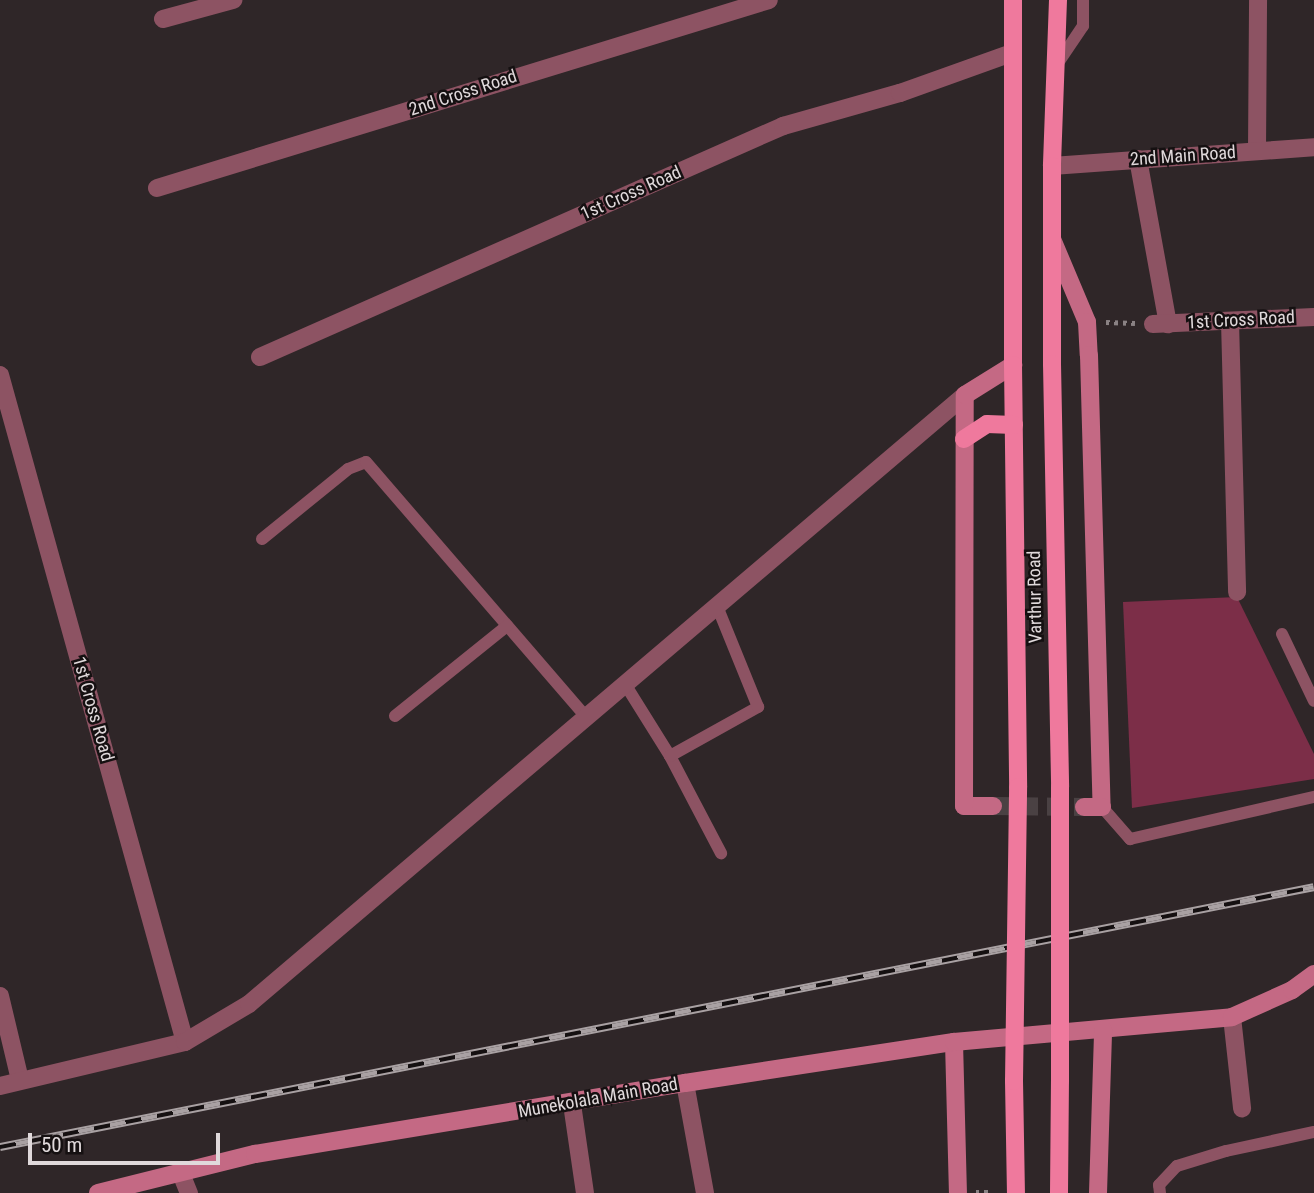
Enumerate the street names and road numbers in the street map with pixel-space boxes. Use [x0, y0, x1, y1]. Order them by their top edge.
street label: 2nd Cross Road [406, 65, 520, 121]
street label: 2nd Main Road [1129, 142, 1237, 170]
street label: 1st Cross Road [577, 161, 685, 225]
street label: 1st Cross Road [1187, 306, 1295, 334]
street label: Varthur Road [1023, 550, 1047, 644]
street label: 1st Cross Road [68, 654, 118, 764]
street label: Munekolala Main Road [517, 1073, 679, 1123]

